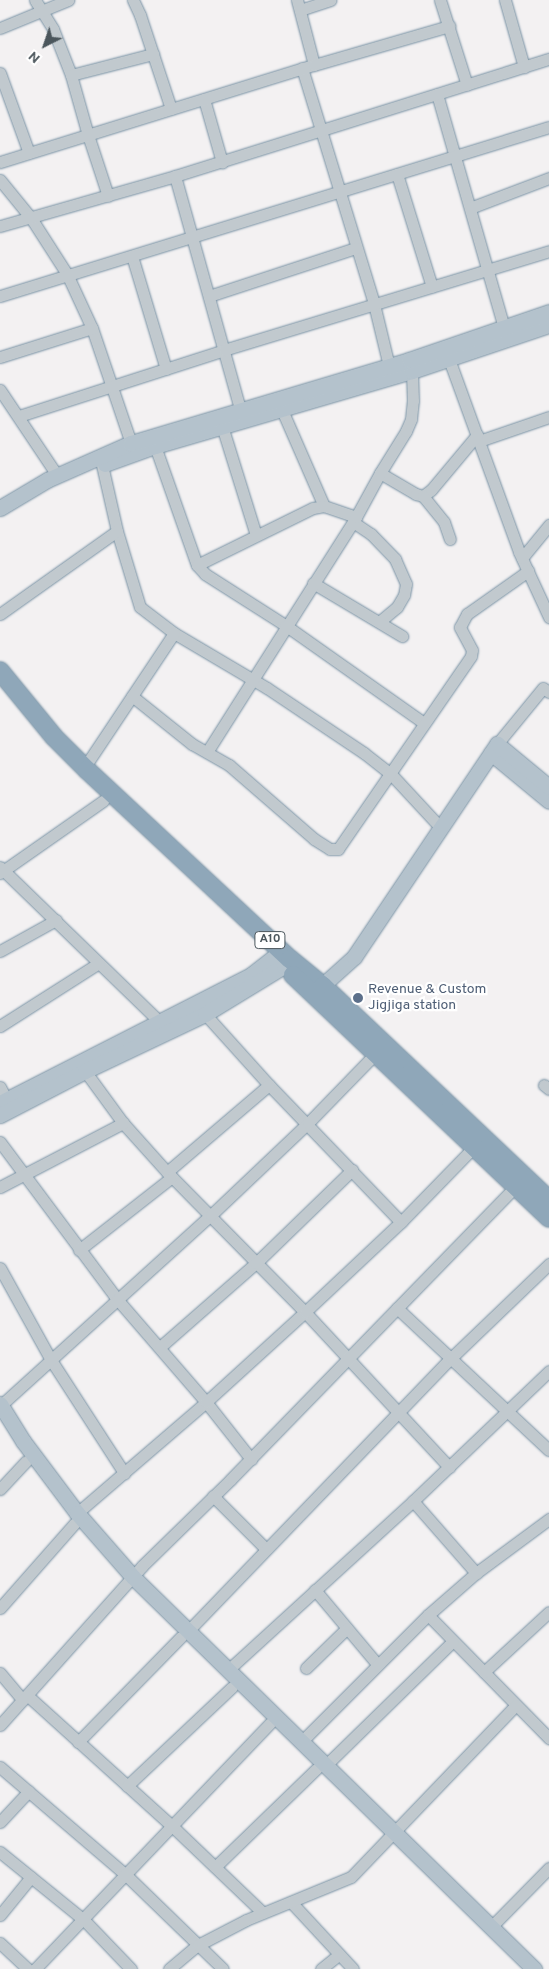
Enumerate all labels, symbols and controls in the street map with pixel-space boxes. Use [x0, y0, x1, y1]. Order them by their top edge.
north arrow [20, 20, 70, 70]
text: N [25, 47, 44, 66]
road number: A10 [254, 930, 286, 950]
place label: Revenue & Custom Jigjiga station [368, 982, 486, 1014]
marker: Revenue & Custom Jigjiga station [352, 992, 364, 1004]

